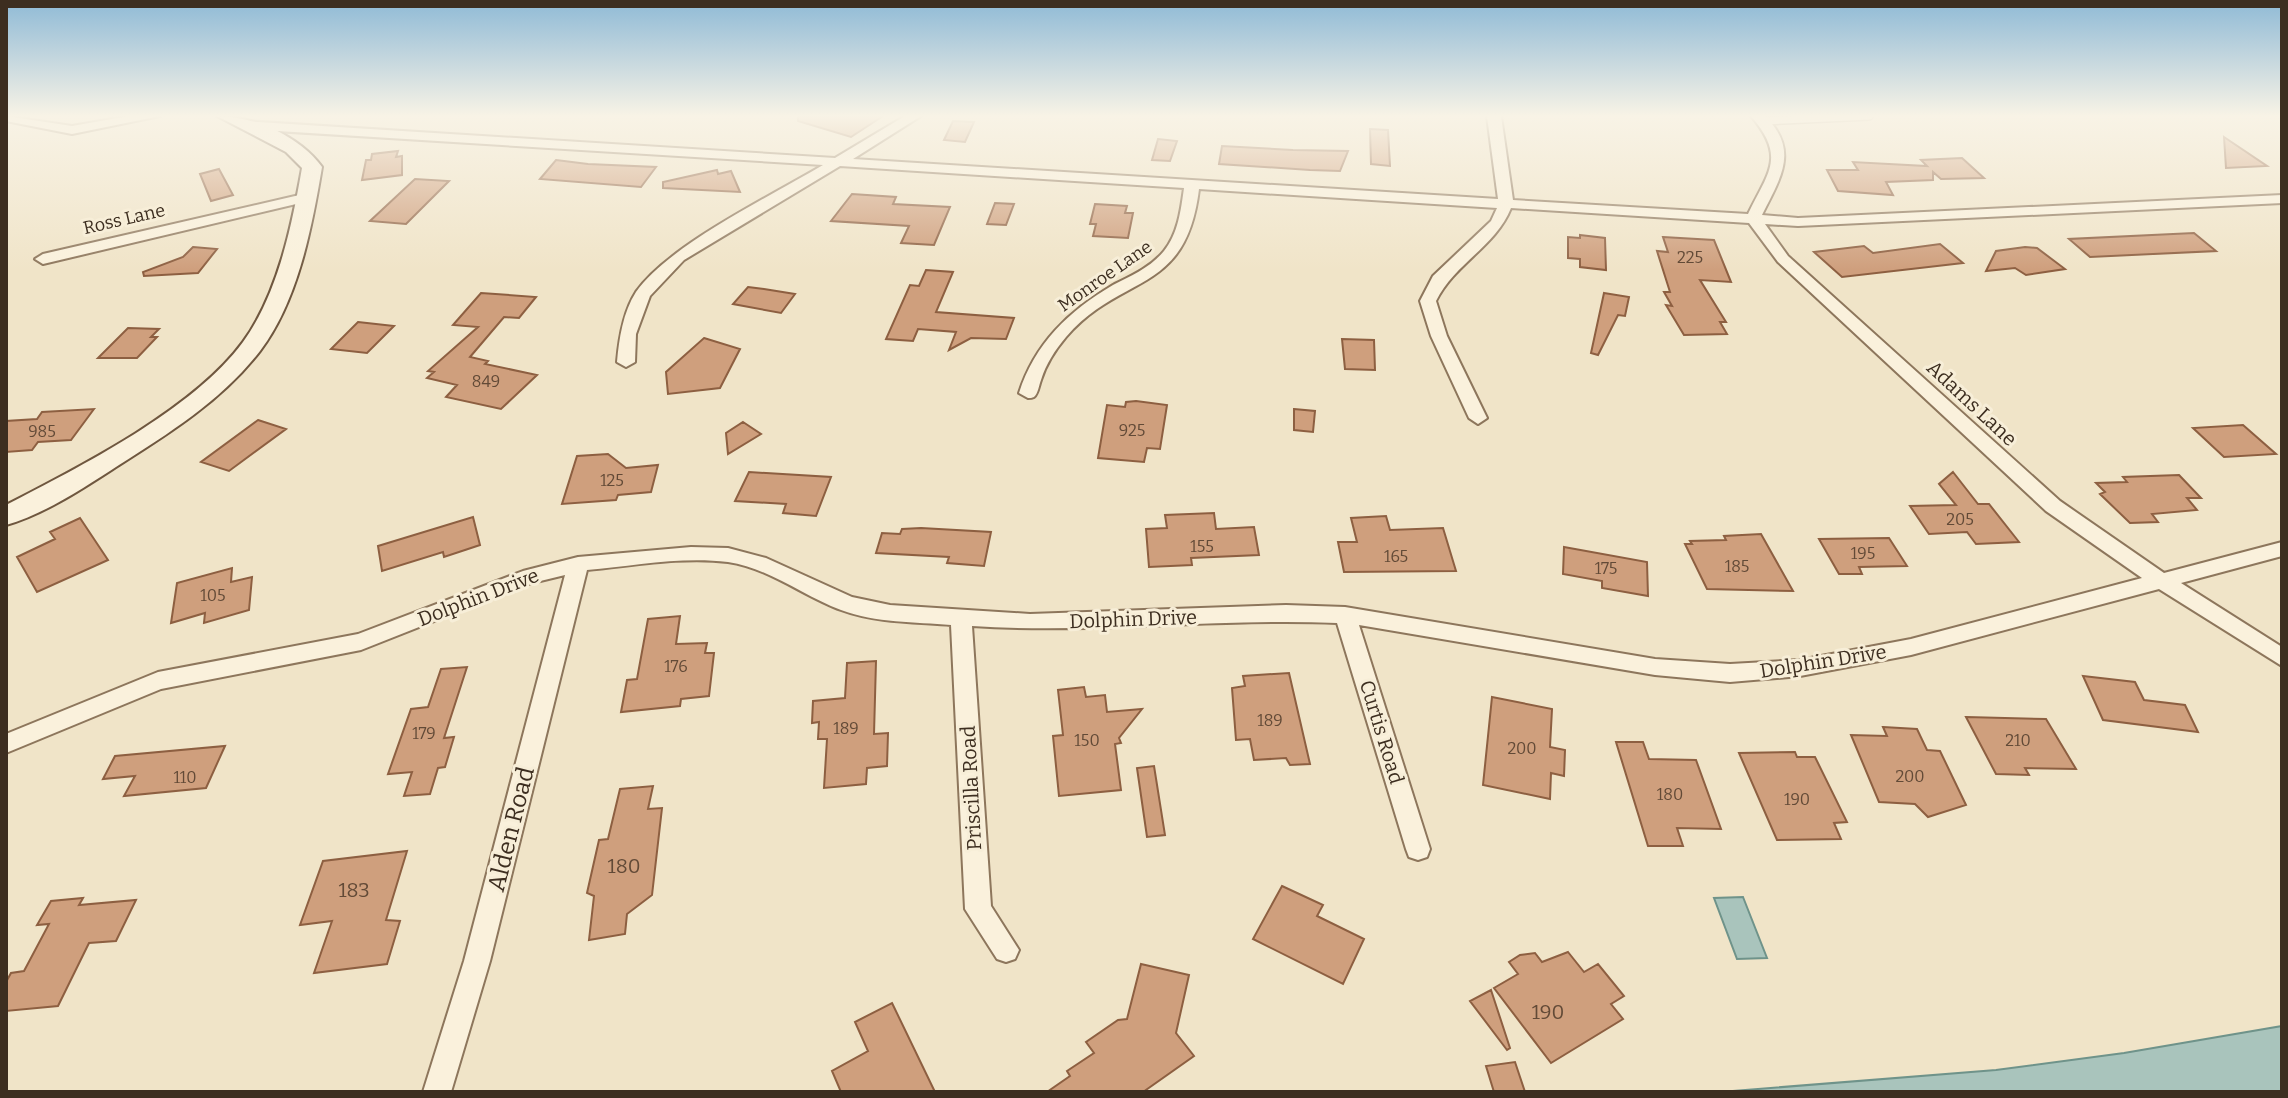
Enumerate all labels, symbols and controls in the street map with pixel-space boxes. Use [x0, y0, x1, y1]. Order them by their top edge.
street label: Ross Lane [81, 199, 167, 239]
street label: Monroe Lane [1054, 236, 1156, 316]
house number: 225 [1677, 248, 1703, 267]
street label: Adams Lane [1922, 355, 2022, 451]
house number: 849 [472, 372, 500, 391]
house number: 925 [1119, 421, 1145, 440]
house number: 985 [28, 422, 56, 441]
house number: 125 [600, 471, 624, 490]
house number: 205 [1946, 510, 1974, 529]
house number: 155 [1190, 537, 1214, 556]
house number: 195 [1851, 544, 1875, 563]
house number: 165 [1384, 547, 1408, 566]
house number: 185 [1725, 557, 1749, 576]
house number: 175 [1595, 559, 1617, 578]
street label: Dolphin Drive [414, 563, 542, 631]
house number: 105 [200, 586, 226, 605]
street label: Dolphin Drive [1069, 605, 1197, 633]
street label: Dolphin Drive [1758, 639, 1888, 683]
house number: 176 [664, 657, 688, 676]
street label: Curtis Road [1355, 677, 1409, 787]
house number: 189 [1257, 711, 1283, 730]
house number: 189 [833, 719, 859, 738]
house number: 179 [412, 724, 436, 743]
street label: Priscilla Road [956, 725, 986, 851]
house number: 150 [1074, 731, 1100, 750]
house number: 210 [2005, 731, 2031, 750]
house number: 200 [1507, 739, 1537, 758]
street label: Alden Road [482, 764, 540, 894]
house number: 200 [1895, 767, 1925, 786]
house number: 110 [173, 768, 197, 787]
house number: 180 [1657, 785, 1683, 804]
house number: 190 [1784, 790, 1810, 809]
house number: 180 [608, 854, 640, 878]
house number: 183 [338, 878, 370, 902]
house number: 190 [1532, 1000, 1564, 1024]

